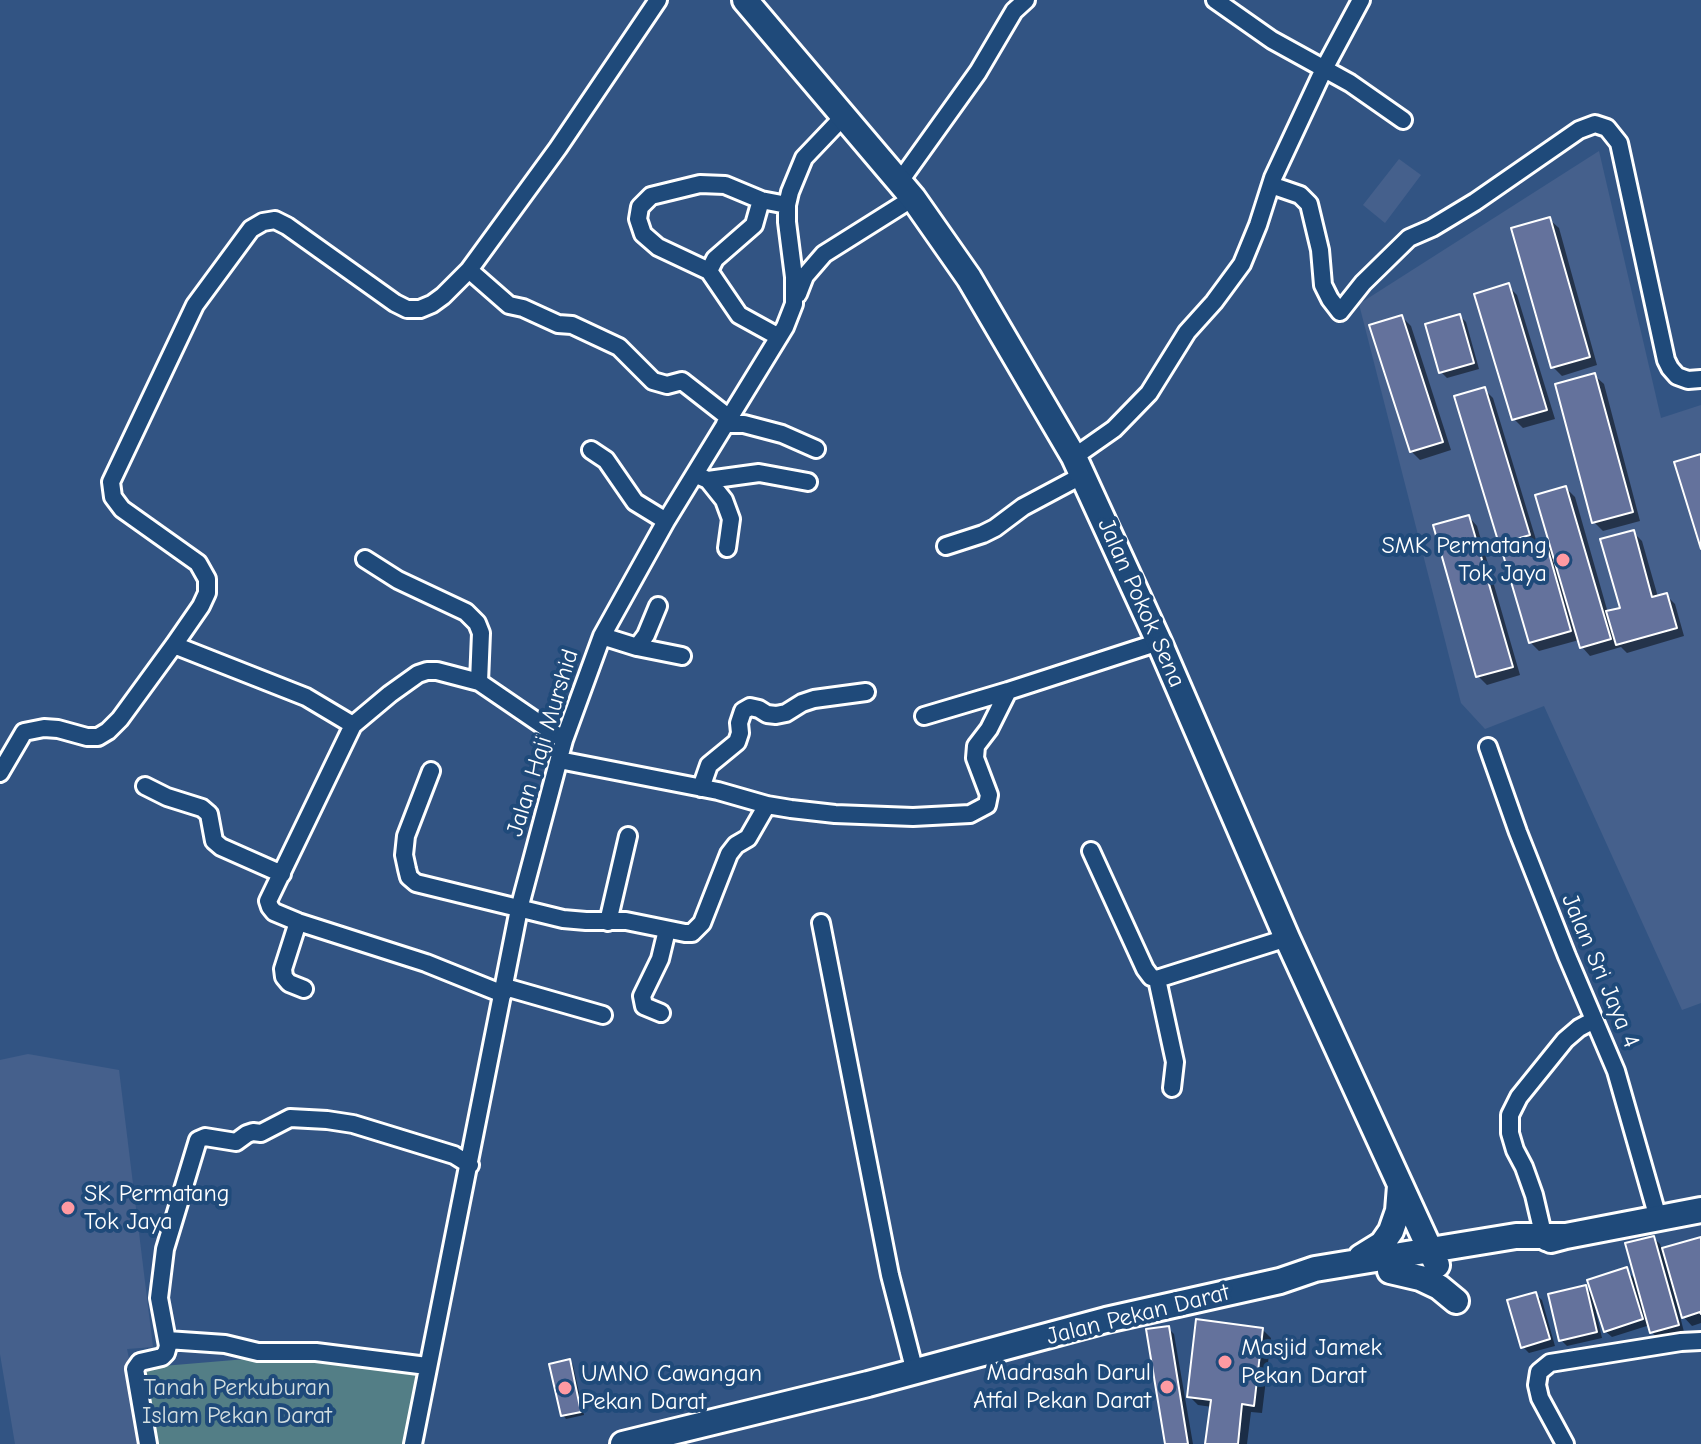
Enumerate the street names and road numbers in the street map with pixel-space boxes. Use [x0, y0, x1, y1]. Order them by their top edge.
street label: Jalan Pokok Sena [1091, 514, 1191, 692]
street label: Jalan Haji Murshid [501, 646, 585, 840]
street label: Jalan Sri Jaya 4 [1555, 890, 1645, 1052]
street label: Jalan Pekan Darat [1044, 1278, 1232, 1352]

